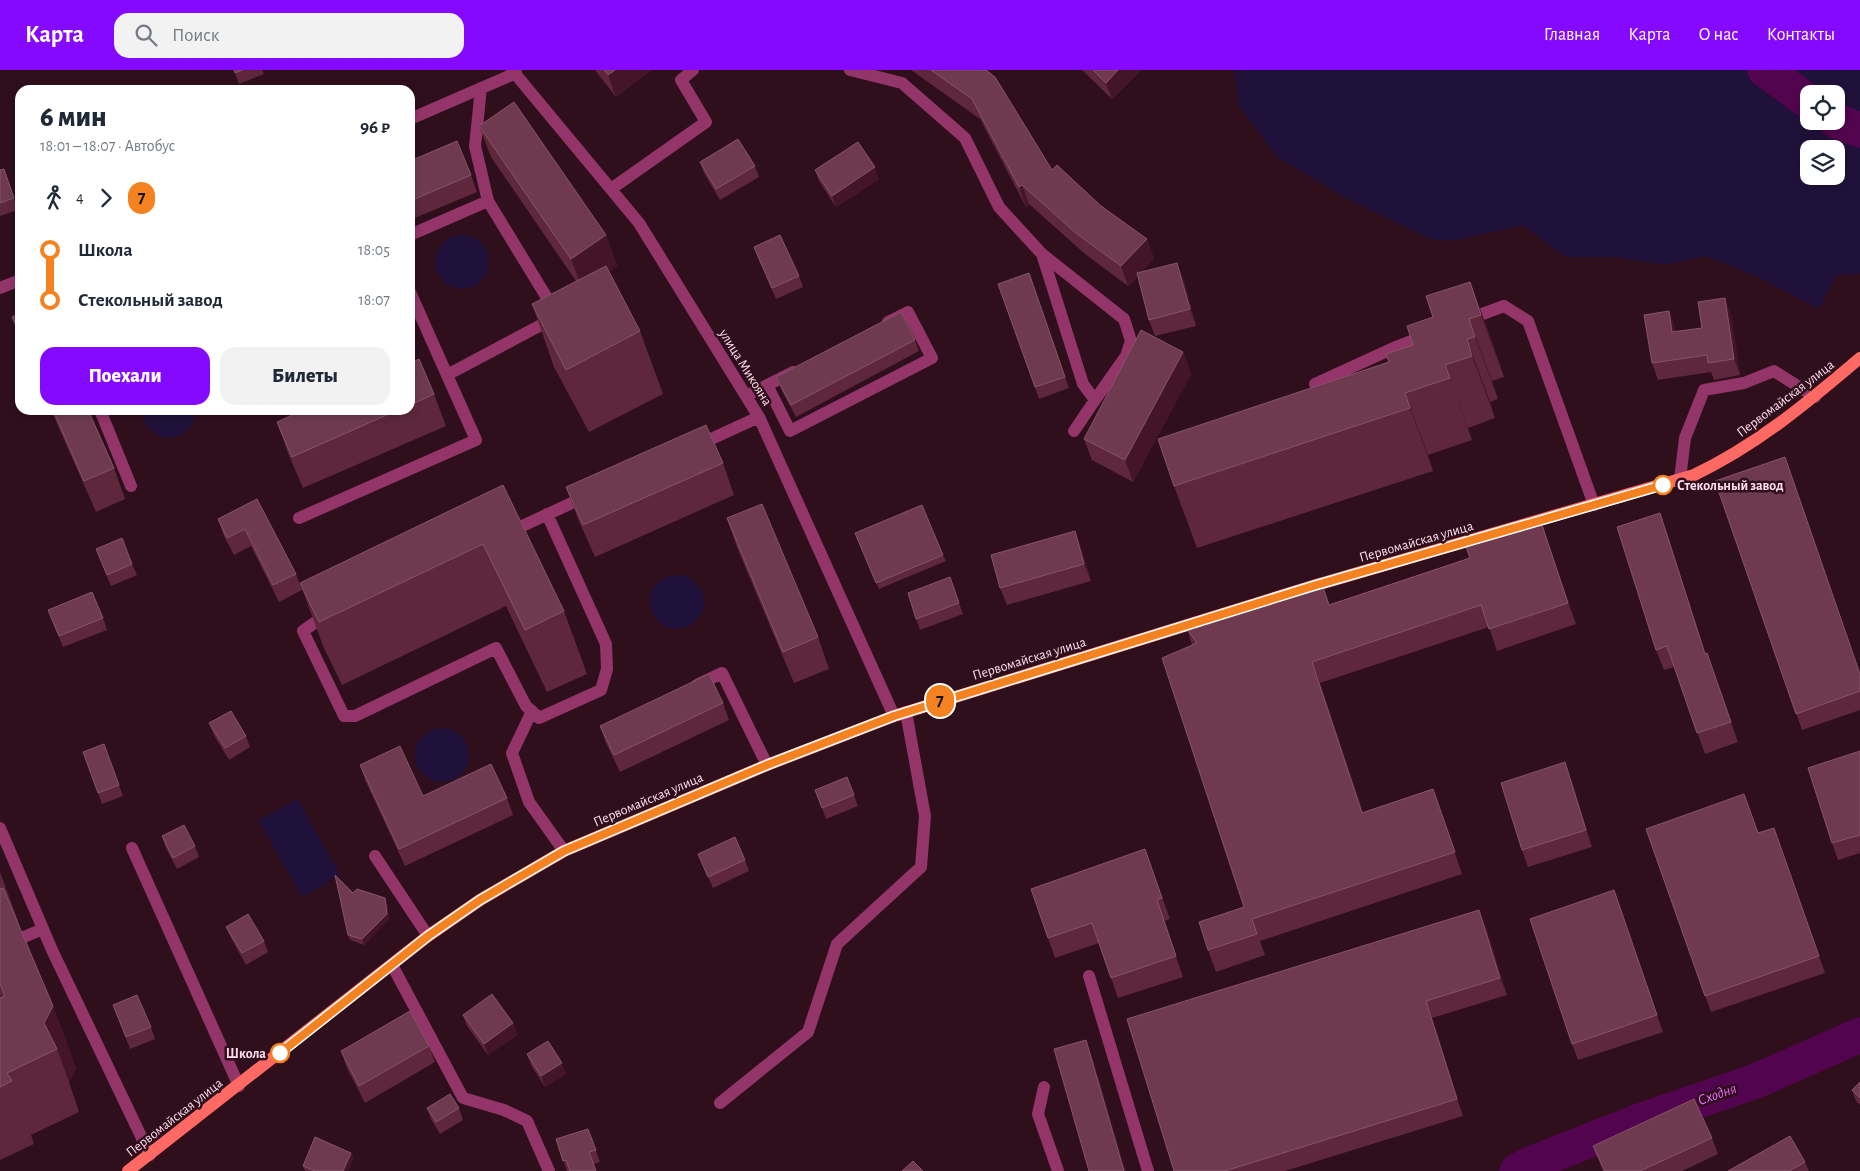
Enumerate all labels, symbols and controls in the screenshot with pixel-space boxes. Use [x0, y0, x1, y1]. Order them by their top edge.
search box [114, 13, 464, 58]
icon: search [132, 21, 160, 49]
text: Карта [25, 23, 84, 47]
text: Поиск [172, 26, 219, 45]
text: Главная [1544, 26, 1600, 44]
text: Карта [1628, 26, 1670, 44]
text: О нас [1698, 26, 1739, 44]
text: Контакты [1767, 26, 1835, 44]
map controls [1800, 85, 1845, 185]
button: locate [1800, 85, 1845, 130]
text: 6 мин [40, 104, 107, 132]
text: 96 ₽ [360, 118, 390, 137]
text: 18:01 – 18:07 · Автобус [40, 138, 175, 154]
button: layers [1800, 140, 1845, 185]
icon: walk [40, 184, 68, 212]
icon: forward [92, 184, 120, 212]
text: 4 [76, 189, 84, 205]
text: 7 [138, 189, 145, 207]
text: Школа [78, 241, 133, 260]
text: 18:05 [358, 242, 390, 258]
text: Стекольный завод [78, 291, 223, 310]
text: 18:07 [358, 292, 390, 308]
street label: улица Микояна [716, 326, 774, 409]
button: Поехали [40, 347, 210, 405]
button: Билеты [220, 347, 390, 405]
street label: Первомайская улица [1734, 357, 1837, 440]
marker: Стекольный завод [1653, 475, 1673, 495]
place label: Стекольный завод [1677, 479, 1784, 493]
street label: Первомайская улица [1358, 519, 1475, 565]
street label: Первомайская улица [971, 635, 1088, 683]
line badge: 7 [924, 685, 956, 717]
text: 7 [936, 692, 944, 710]
street label: Первомайская улица [591, 770, 706, 829]
marker: Школа [270, 1043, 290, 1063]
place label: Школа [226, 1047, 266, 1061]
street label: Первомайская улица [124, 1076, 226, 1160]
water label: Сходня [1696, 1081, 1738, 1108]

